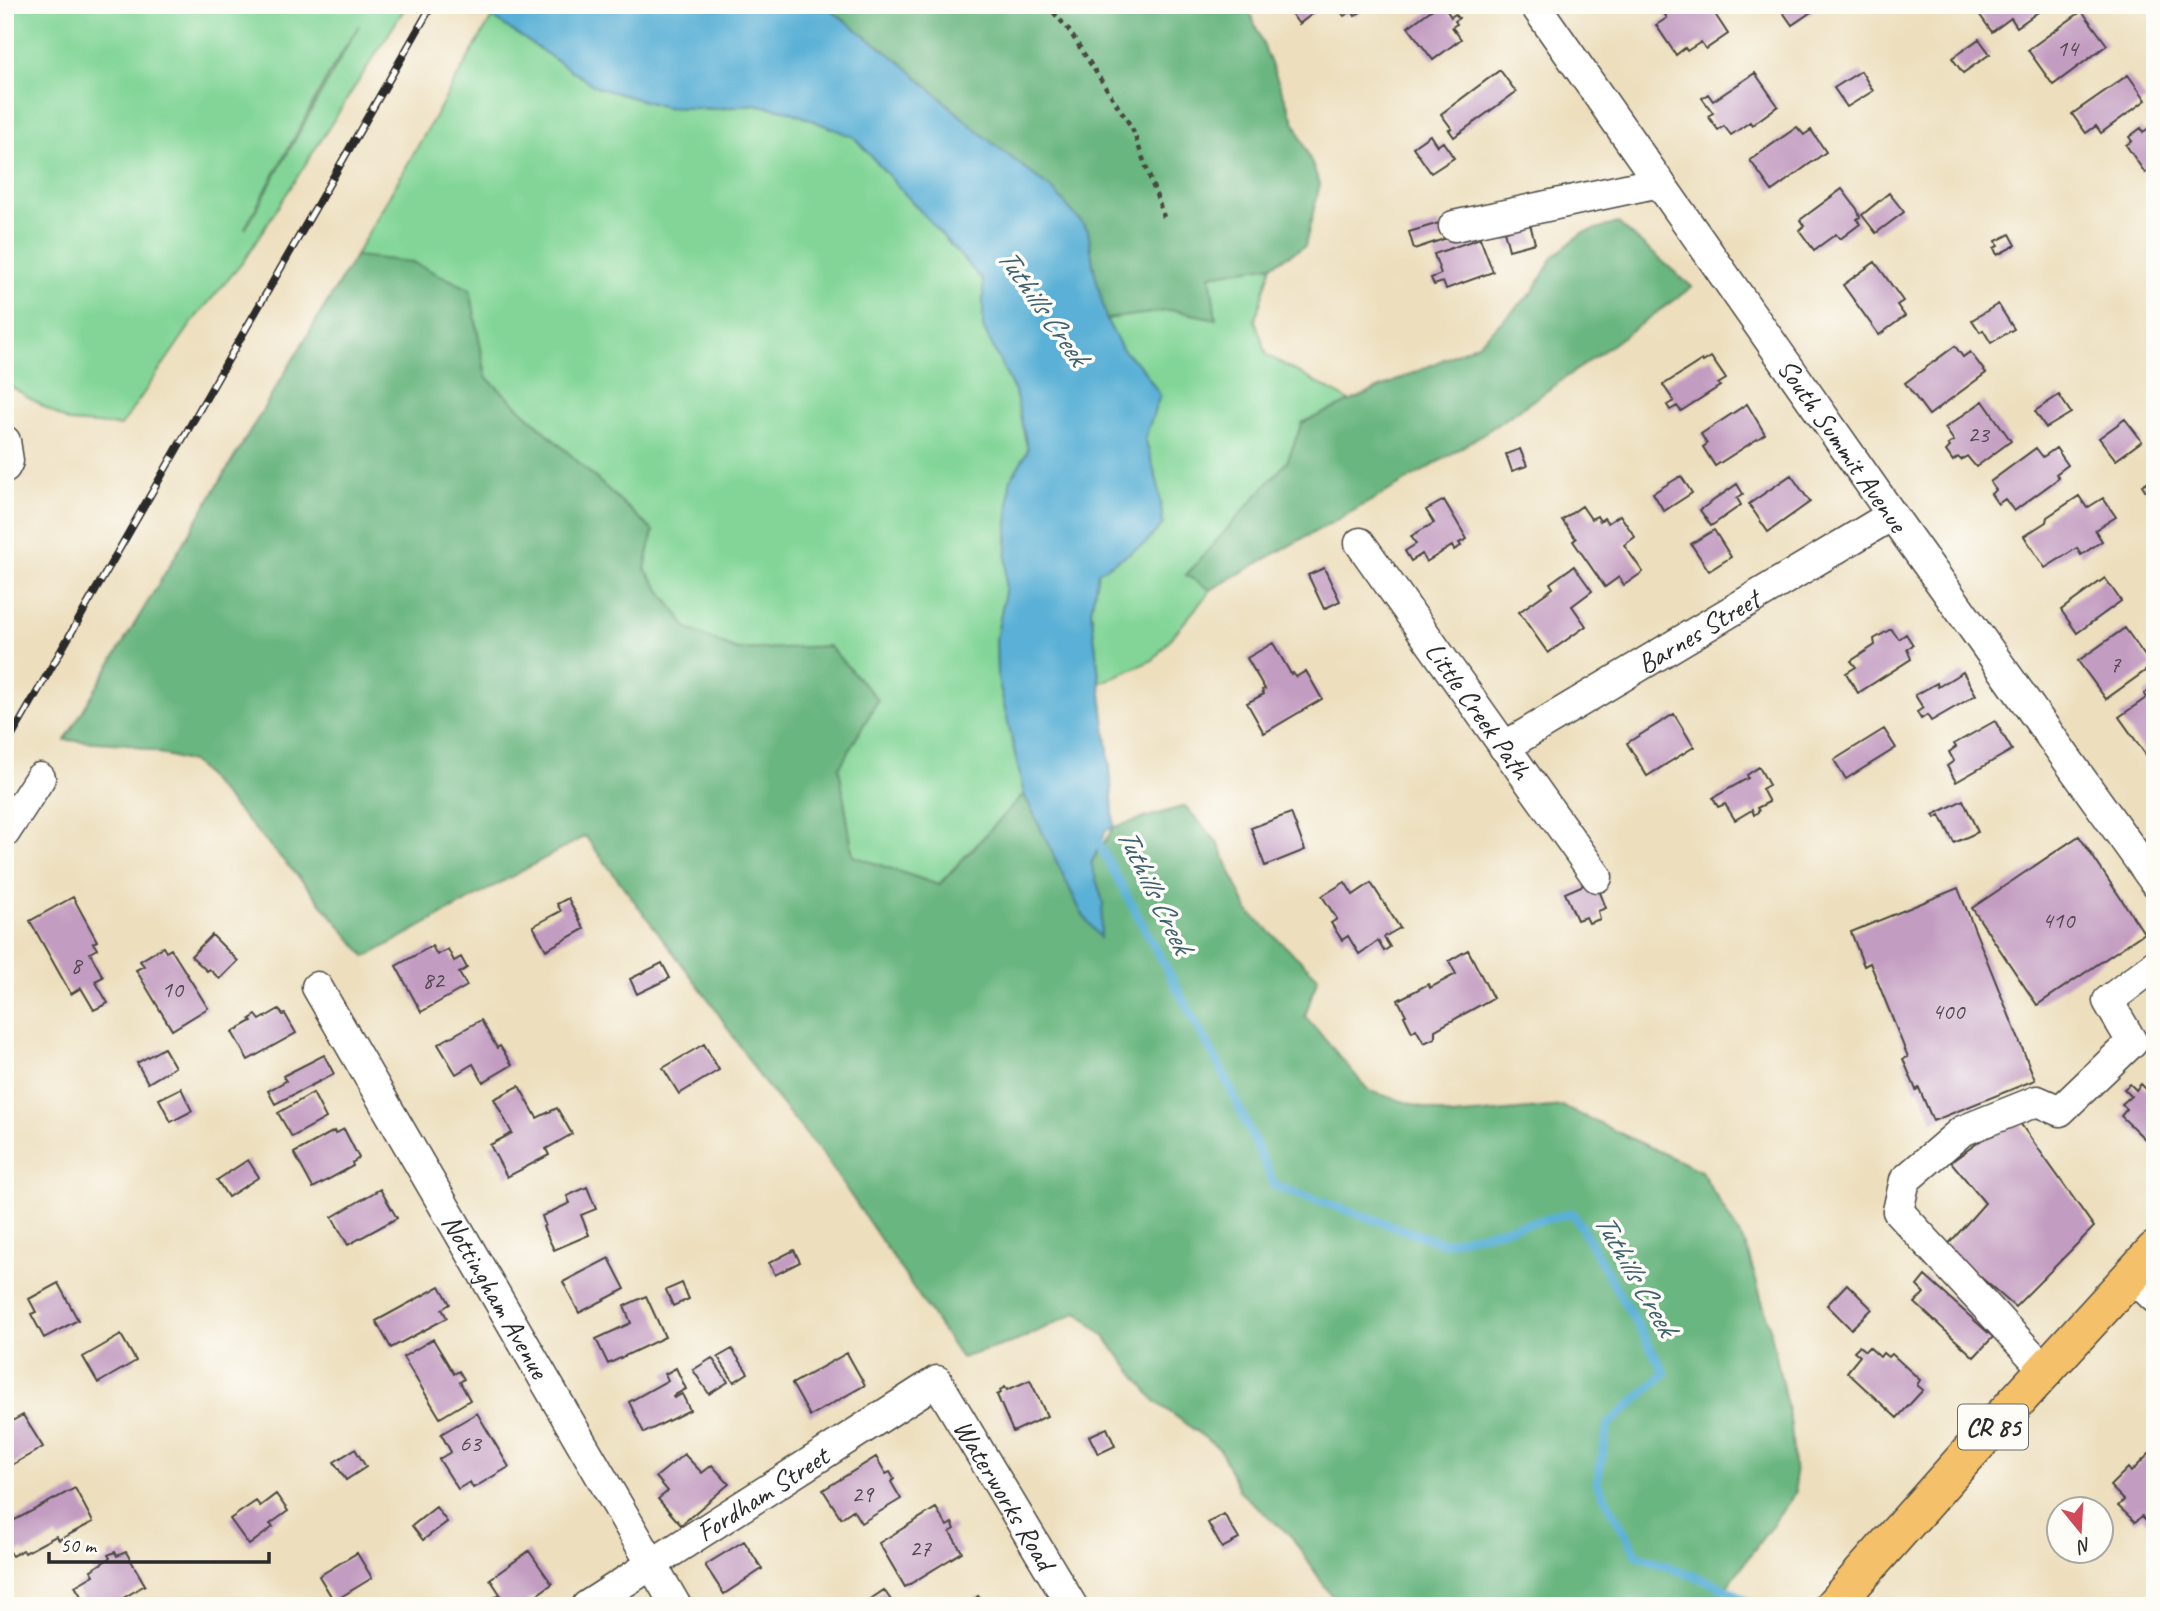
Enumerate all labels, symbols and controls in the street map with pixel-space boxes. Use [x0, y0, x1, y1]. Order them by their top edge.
house number: 14 [2056, 33, 2080, 63]
water label: Tuthills Creek [989, 240, 1100, 376]
street label: South Summit Avenue [1770, 352, 1916, 540]
house number: 23 [1967, 419, 1991, 449]
street label: Barnes Street [1631, 580, 1769, 681]
street label: Little Creek Path [1418, 635, 1540, 788]
house number: 7 [2110, 649, 2122, 679]
water label: Tuthills Creek [1108, 821, 1204, 963]
house number: 410 [2042, 905, 2076, 935]
house number: 8 [71, 950, 84, 980]
house number: 82 [422, 965, 446, 995]
house number: 10 [161, 974, 185, 1004]
house number: 400 [1932, 996, 1966, 1026]
water label: Tuthills Creek [1586, 1206, 1689, 1346]
street label: Nottingham Avenue [434, 1208, 558, 1386]
road number: CR 85 [1958, 1404, 2028, 1450]
street label: Waterworks Road [946, 1413, 1065, 1579]
house number: 63 [459, 1428, 483, 1458]
street label: Fordham Street [690, 1437, 837, 1549]
house number: 29 [851, 1479, 875, 1509]
north arrow [2044, 1496, 2114, 1566]
scale bar [49, 1520, 270, 1564]
text: 50 m [60, 1532, 98, 1558]
text: N [2073, 1532, 2094, 1559]
house number: 27 [909, 1533, 932, 1563]

